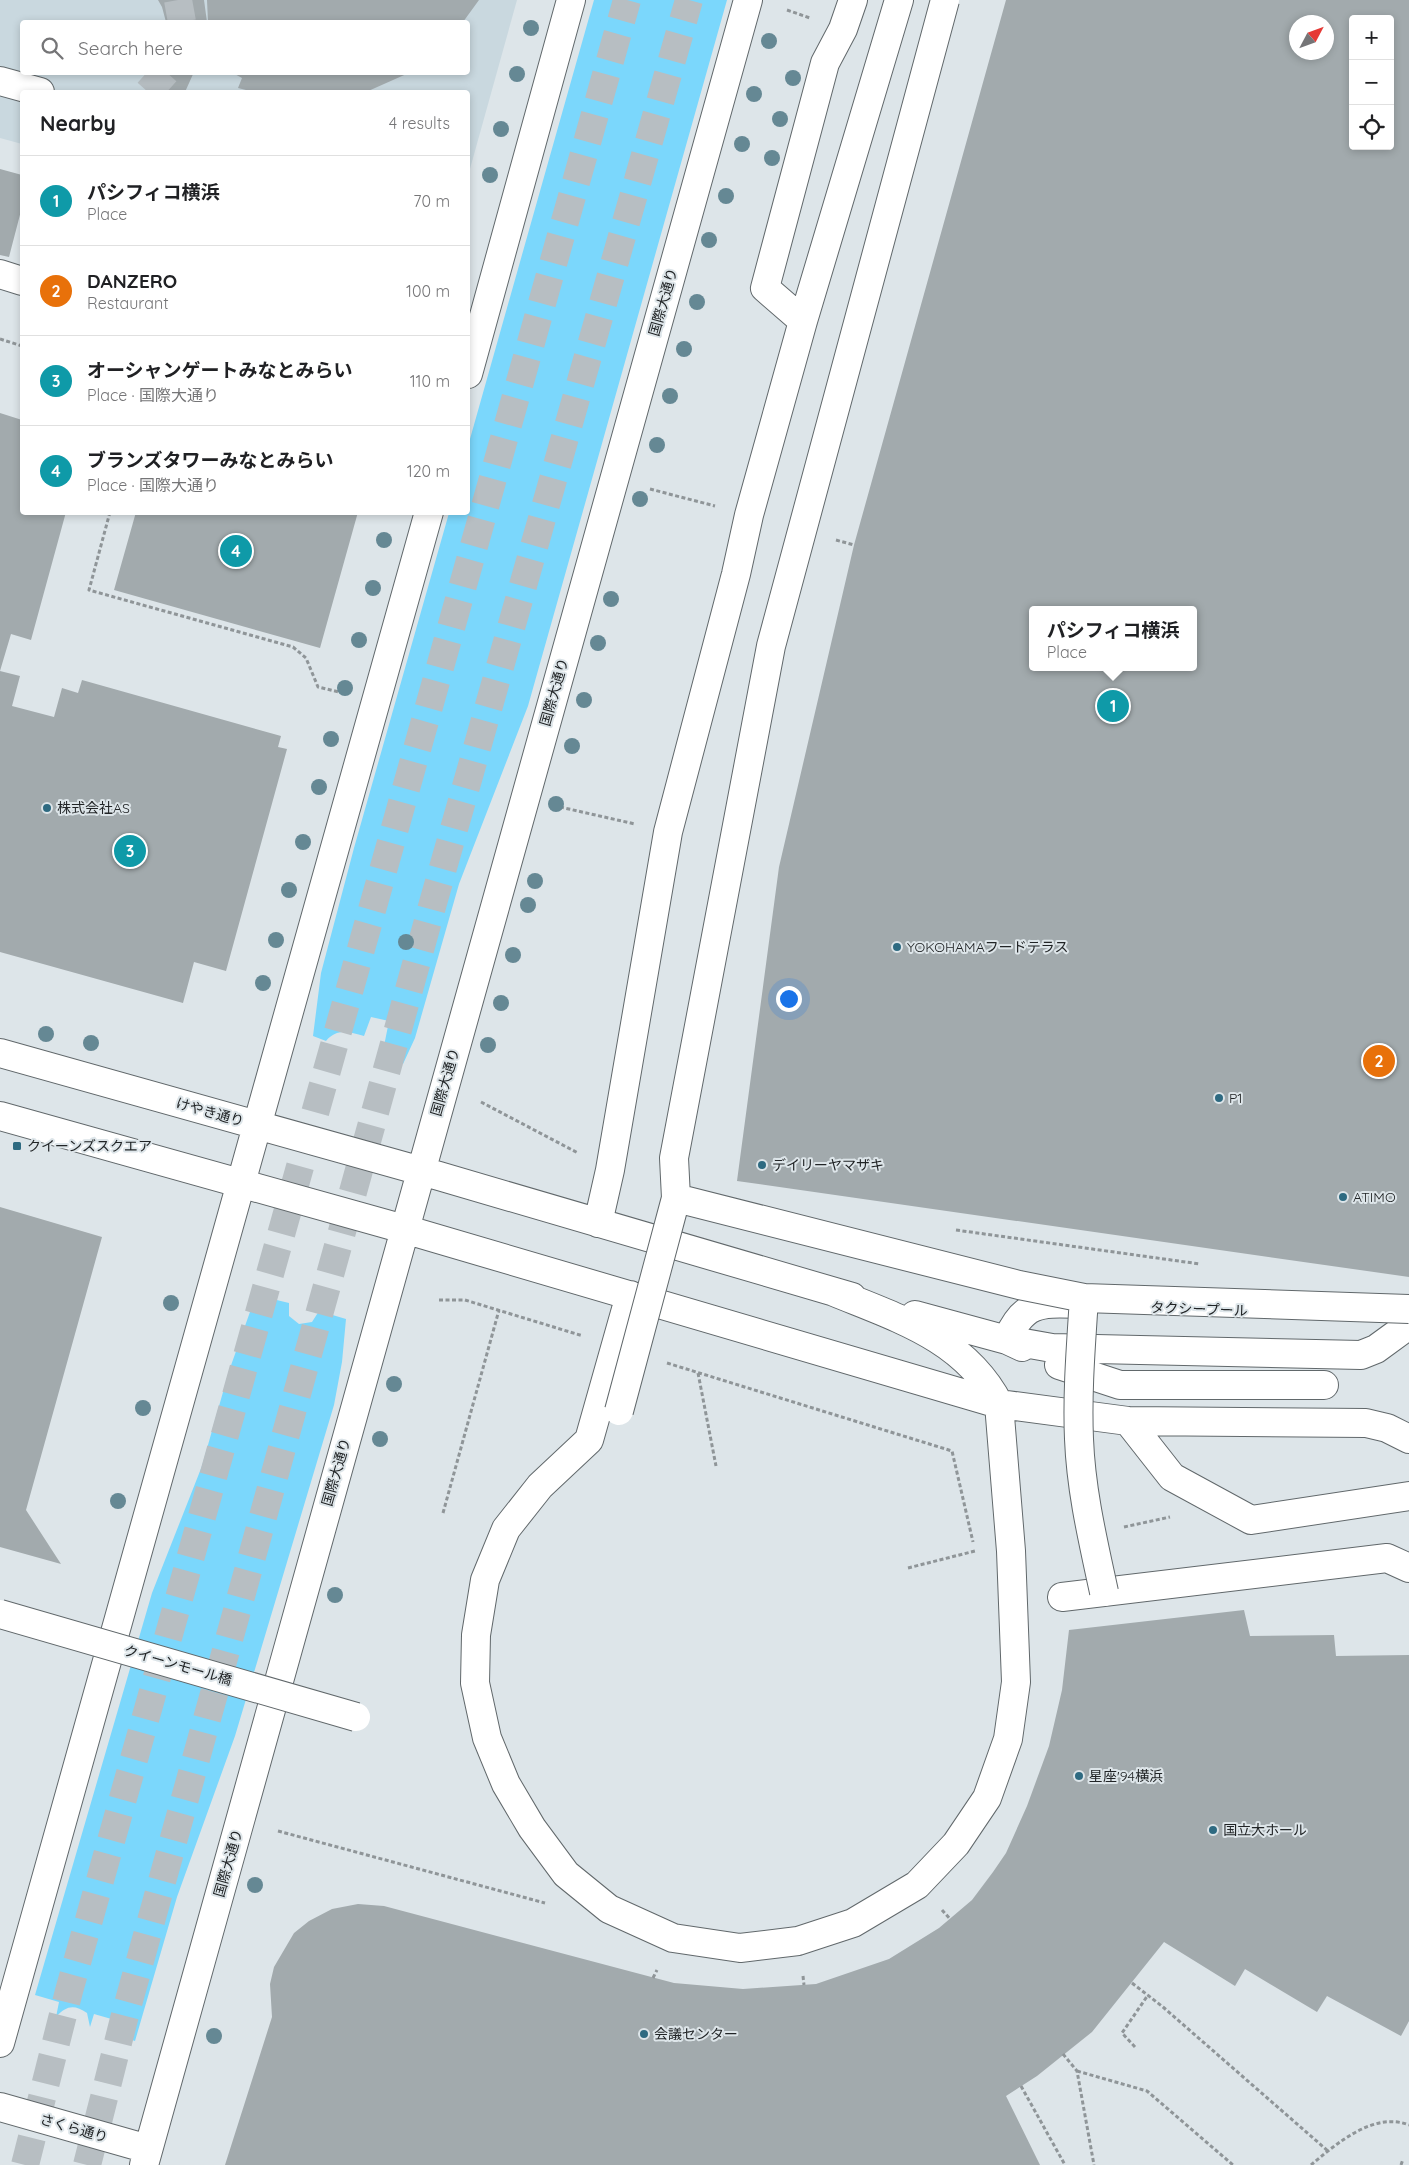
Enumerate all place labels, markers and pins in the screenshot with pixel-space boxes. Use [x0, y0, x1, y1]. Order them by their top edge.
pin: 4 [220, 532, 252, 570]
pin: 1 [1097, 687, 1129, 725]
place label: 株式会社AS [57, 799, 130, 817]
marker: 株式会社AS [41, 802, 53, 814]
pin: 3 [114, 832, 146, 870]
place label: YOKOHAMAフードテラス [907, 938, 1068, 956]
marker: YOKOHAMAフードテラス [891, 941, 903, 953]
pin: 2 [1363, 1042, 1395, 1080]
place label: P1 [1229, 1089, 1243, 1107]
marker: P1 [1213, 1092, 1225, 1104]
place label: クイーンズスクエア [27, 1137, 152, 1155]
marker: クイーンズスクエア [11, 1140, 23, 1152]
place label: デイリーヤマザキ [772, 1156, 884, 1174]
marker: デイリーヤマザキ [756, 1159, 768, 1171]
place label: ATIMO [1353, 1188, 1396, 1206]
marker: ATIMO [1337, 1191, 1349, 1203]
place label: 星座'94横浜 [1089, 1767, 1163, 1785]
marker: 星座'94横浜 [1073, 1770, 1085, 1782]
place label: 国立大ホール [1223, 1821, 1307, 1839]
marker: 国立大ホール [1207, 1824, 1219, 1836]
place label: 会議センター [654, 2025, 738, 2043]
marker: 会議センター [638, 2028, 650, 2040]

